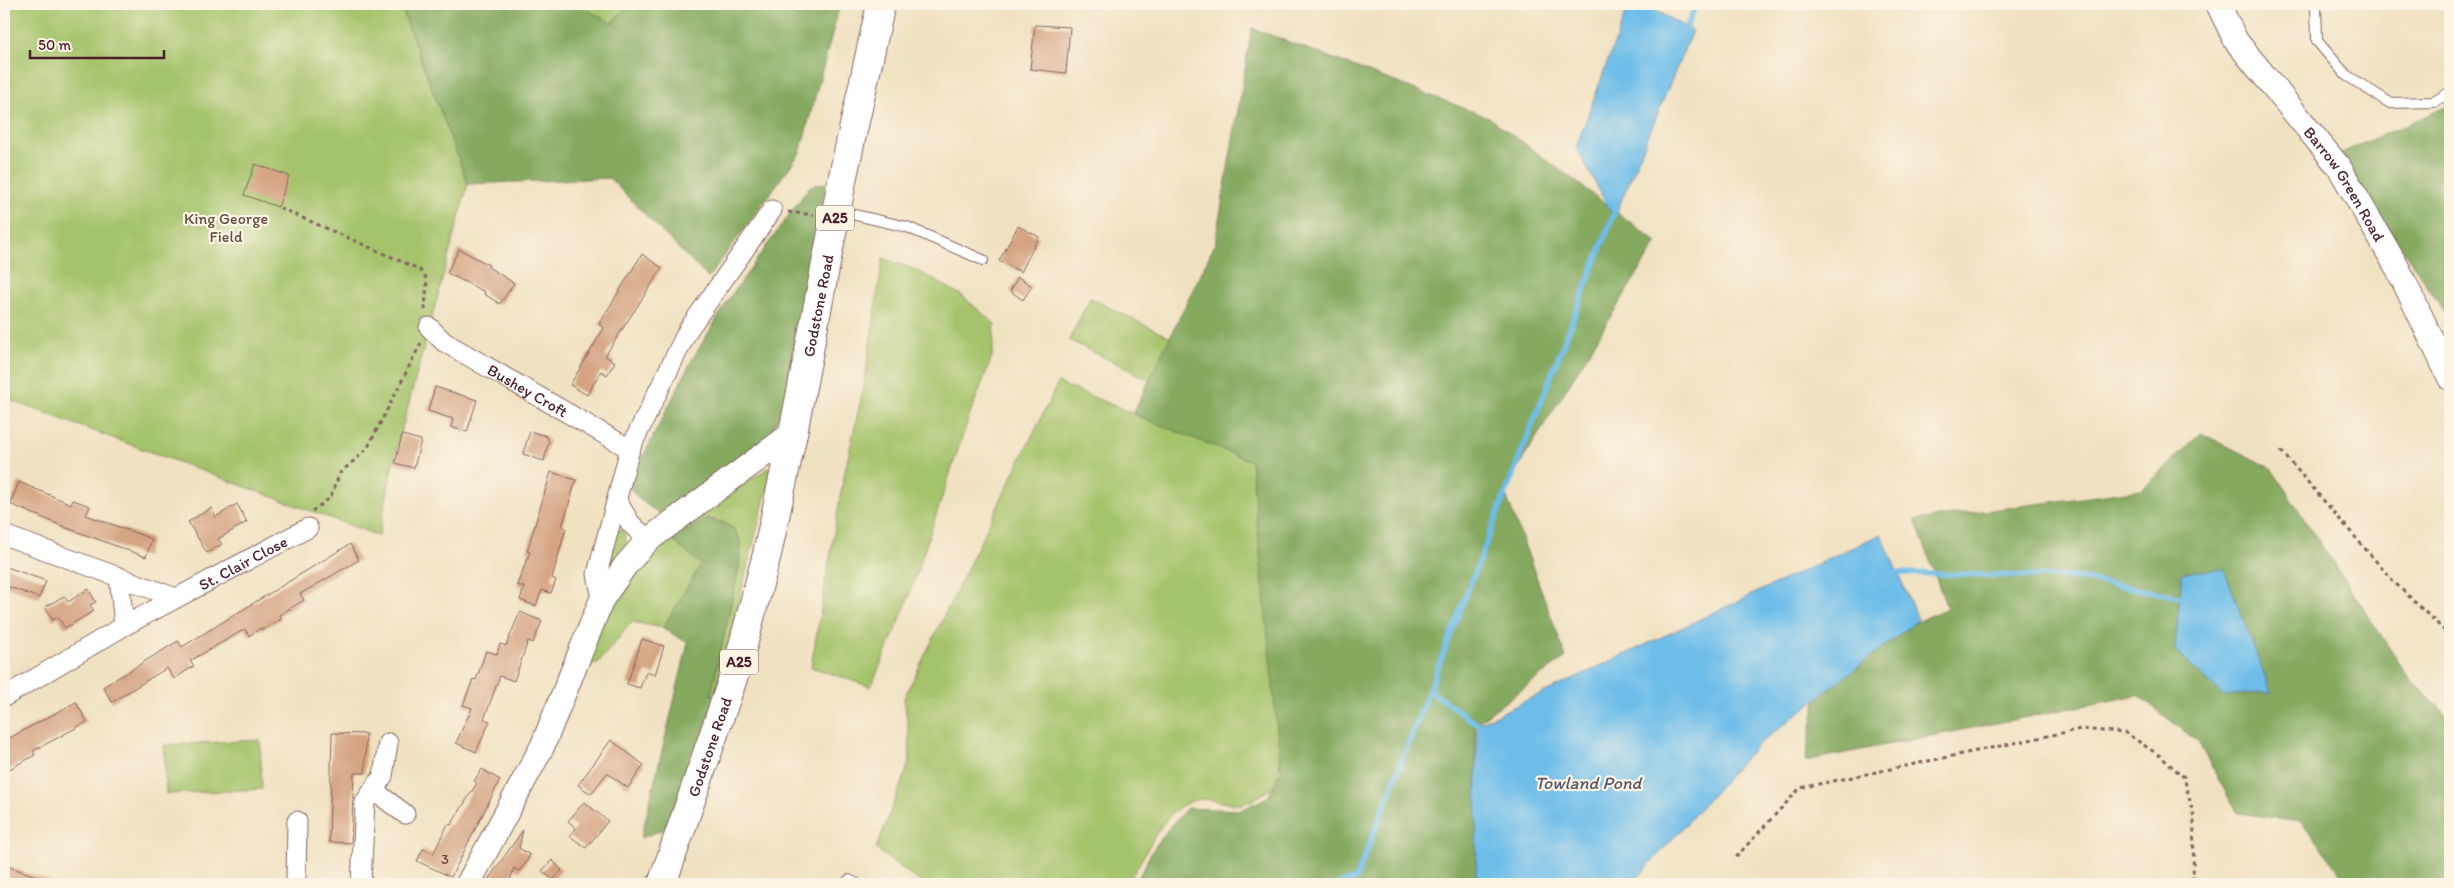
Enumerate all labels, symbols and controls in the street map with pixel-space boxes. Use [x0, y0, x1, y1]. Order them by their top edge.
scale bar [30, 28, 164, 60]
text: 50 m [38, 36, 71, 54]
street label: Barrow Green Road [2300, 122, 2389, 245]
road number: A25 [816, 206, 854, 230]
park label: King George Field [184, 209, 268, 246]
street label: Godstone Road [799, 252, 837, 359]
street label: Bushey Croft [484, 360, 572, 421]
street label: St. Clair Close [195, 531, 290, 594]
road number: A25 [720, 650, 758, 674]
street label: Godstone Road [683, 694, 735, 799]
water label: Towland Pond [1535, 772, 1644, 794]
house number: 3 [441, 851, 449, 868]

